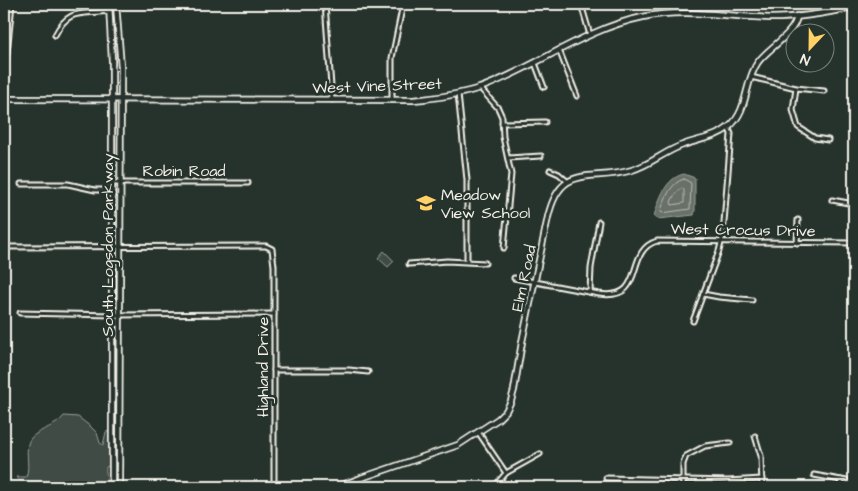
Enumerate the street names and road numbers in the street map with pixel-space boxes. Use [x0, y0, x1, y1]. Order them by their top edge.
street label: West Vine Street [312, 73, 443, 99]
street label: South Logsdon Parkway [97, 153, 120, 337]
street label: Robin Road [143, 160, 225, 182]
street label: West Crocus Drive [670, 218, 816, 242]
street label: Elm Road [506, 243, 542, 314]
street label: Highland Drive [252, 317, 275, 417]

